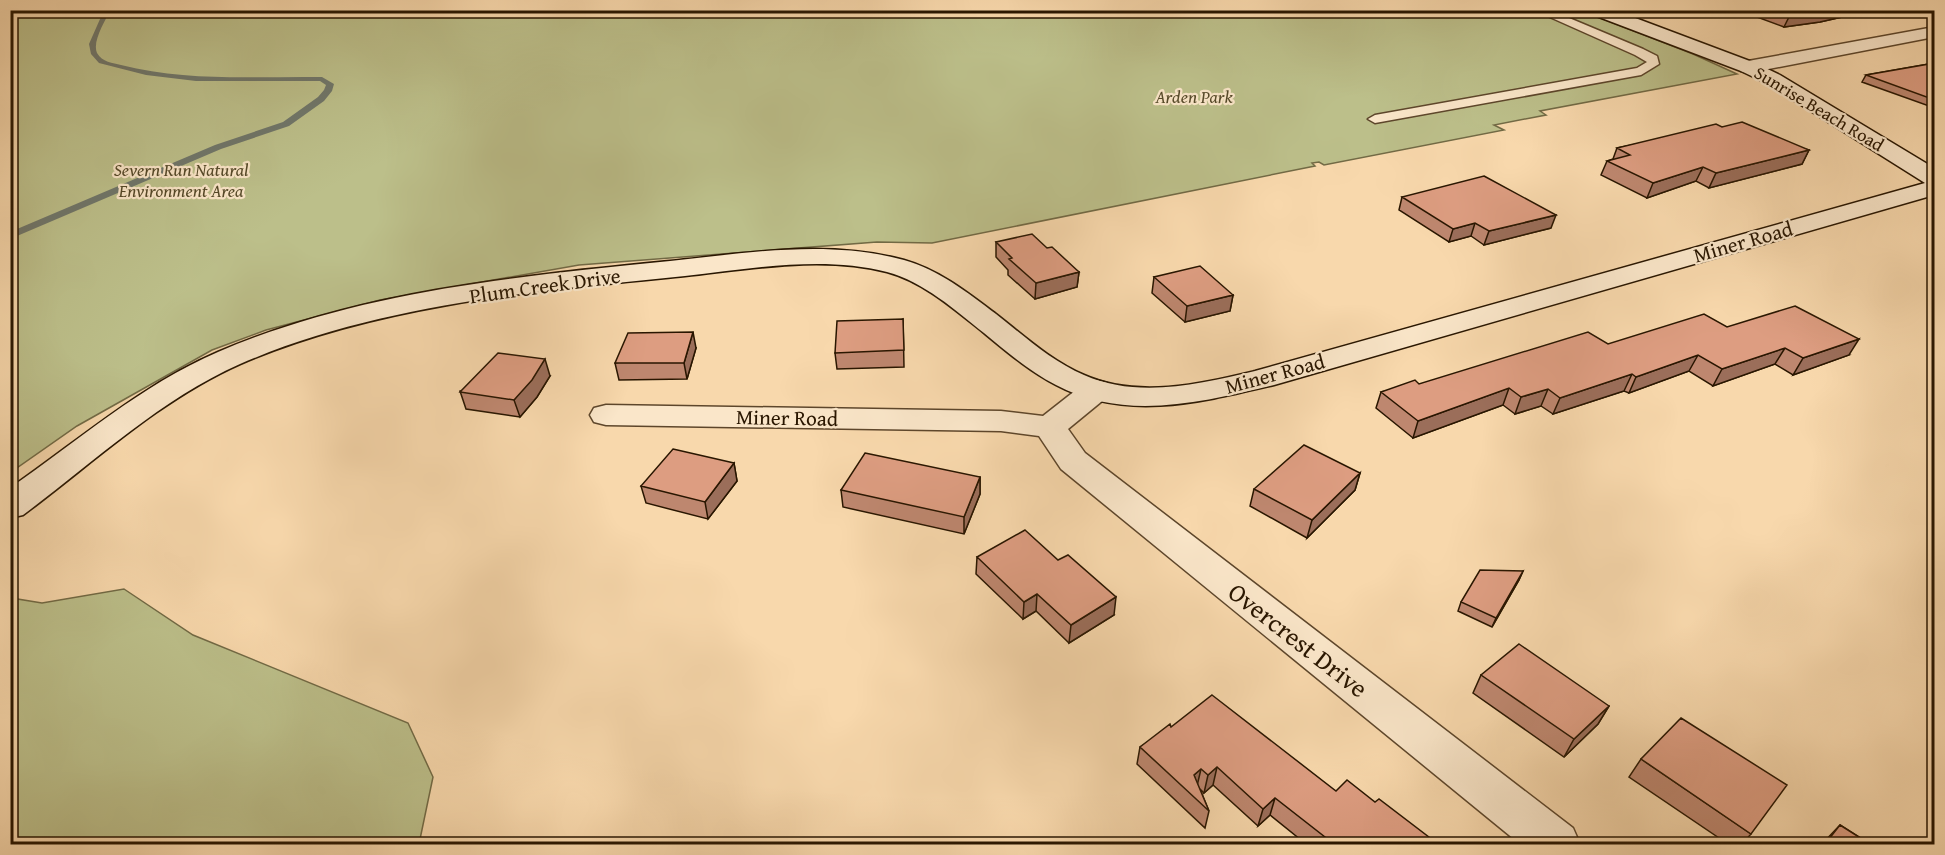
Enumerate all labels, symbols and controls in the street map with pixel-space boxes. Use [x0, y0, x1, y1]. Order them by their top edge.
street label: Sunrise Beach Road [1749, 59, 1890, 158]
park label: Arden Park [1154, 83, 1233, 110]
park label: Severn Run Natural Environment Area [114, 156, 249, 204]
street label: Miner Road [1690, 212, 1797, 270]
street label: Plum Creek Drive [467, 260, 623, 311]
street label: Miner Road [1222, 345, 1329, 402]
street label: Miner Road [736, 401, 839, 434]
street label: Overcrest Drive [1220, 572, 1377, 707]

